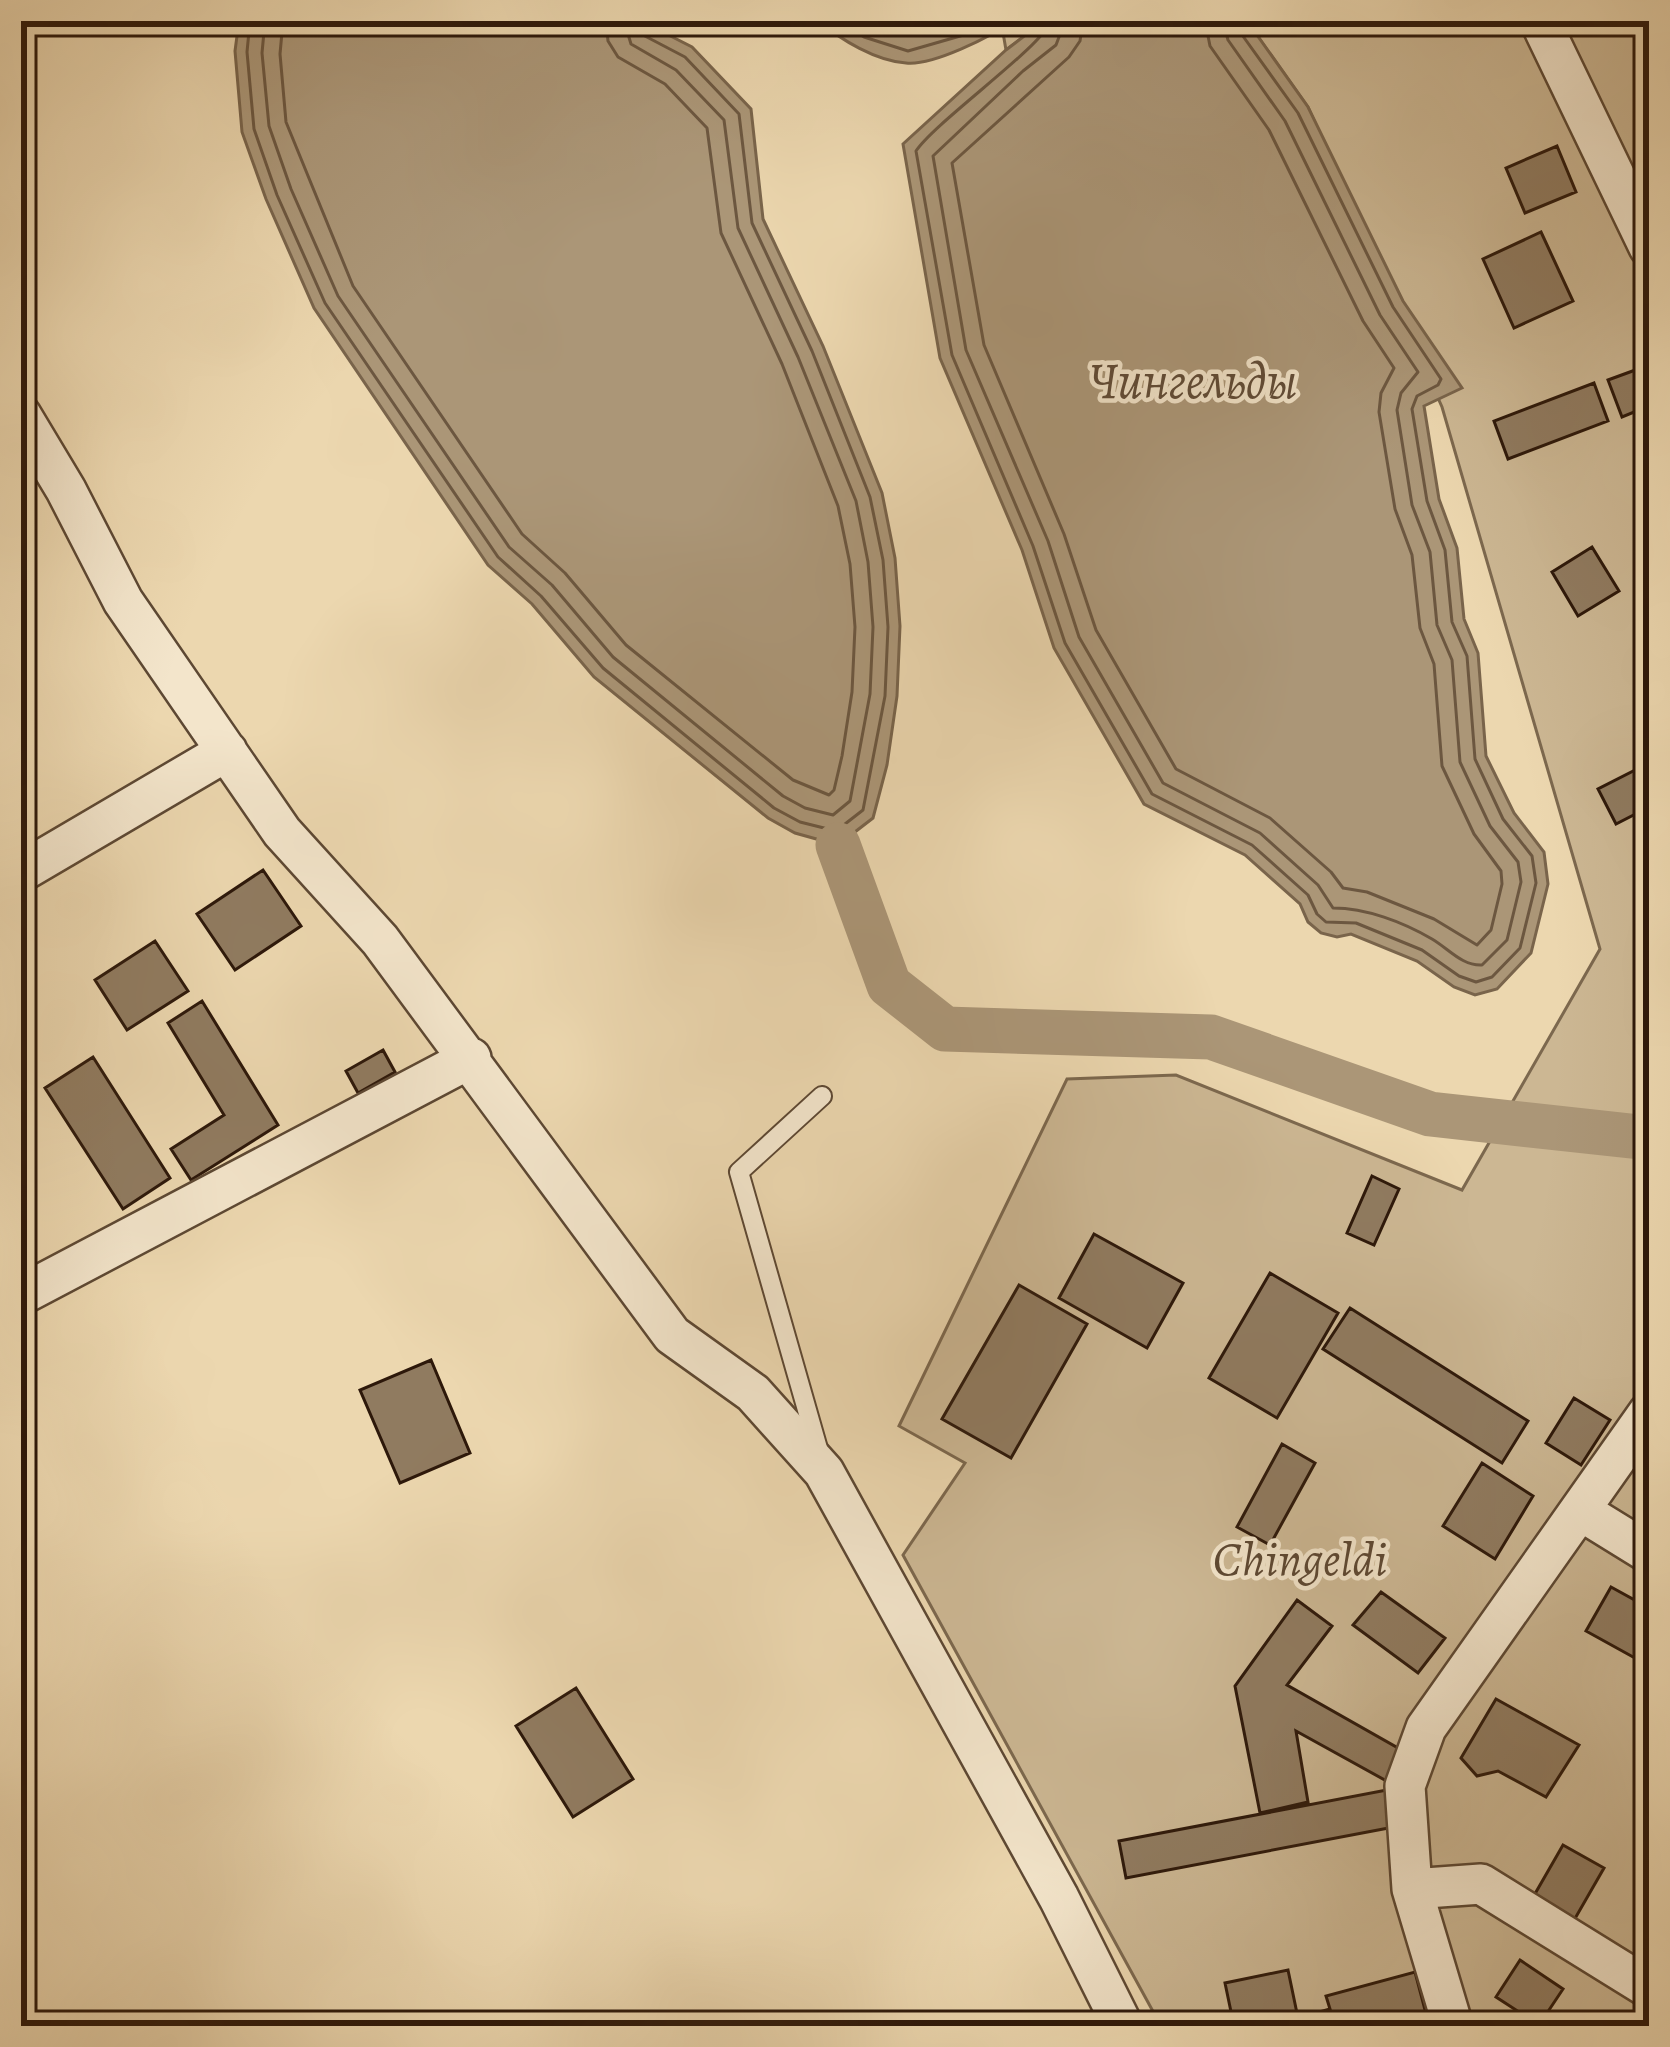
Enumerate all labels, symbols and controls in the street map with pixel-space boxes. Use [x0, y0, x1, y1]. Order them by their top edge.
water label: Чингельды [1089, 346, 1297, 416]
park label: Chingeldi [1213, 1526, 1387, 1592]

